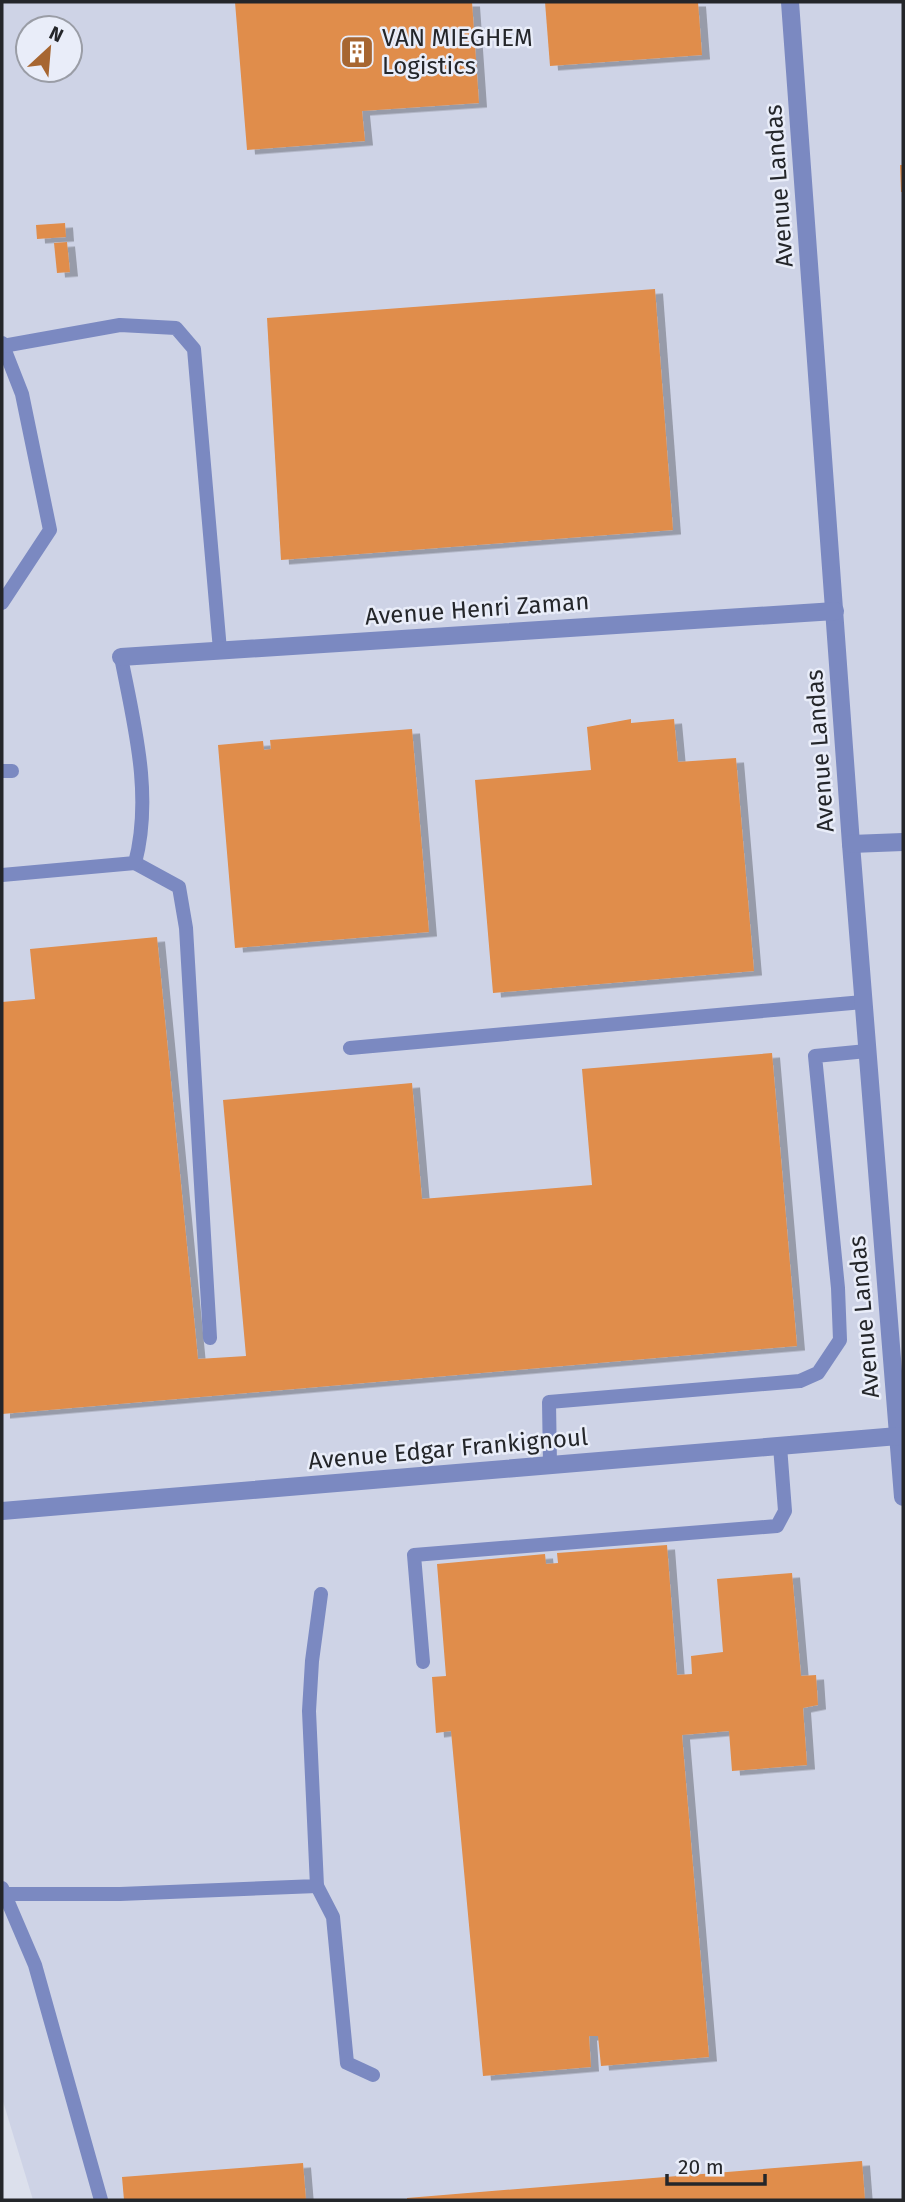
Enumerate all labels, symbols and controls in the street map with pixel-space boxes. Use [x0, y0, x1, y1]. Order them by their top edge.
north arrow [14, 14, 84, 84]
text: N [46, 21, 67, 47]
place label: VAN MIEGHEM Logistics [382, 24, 533, 80]
building icon: VAN MIEGHEM Logistics [338, 33, 376, 71]
street label: Avenue Landas [759, 104, 799, 268]
street label: Avenue Henri Zaman [364, 587, 590, 631]
street label: Avenue Landas [800, 669, 840, 833]
street label: Avenue Landas [843, 1234, 885, 1400]
street label: Avenue Edgar Frankignoul [307, 1423, 589, 1475]
scale bar [667, 2142, 765, 2186]
text: 20 m [678, 2154, 724, 2180]

